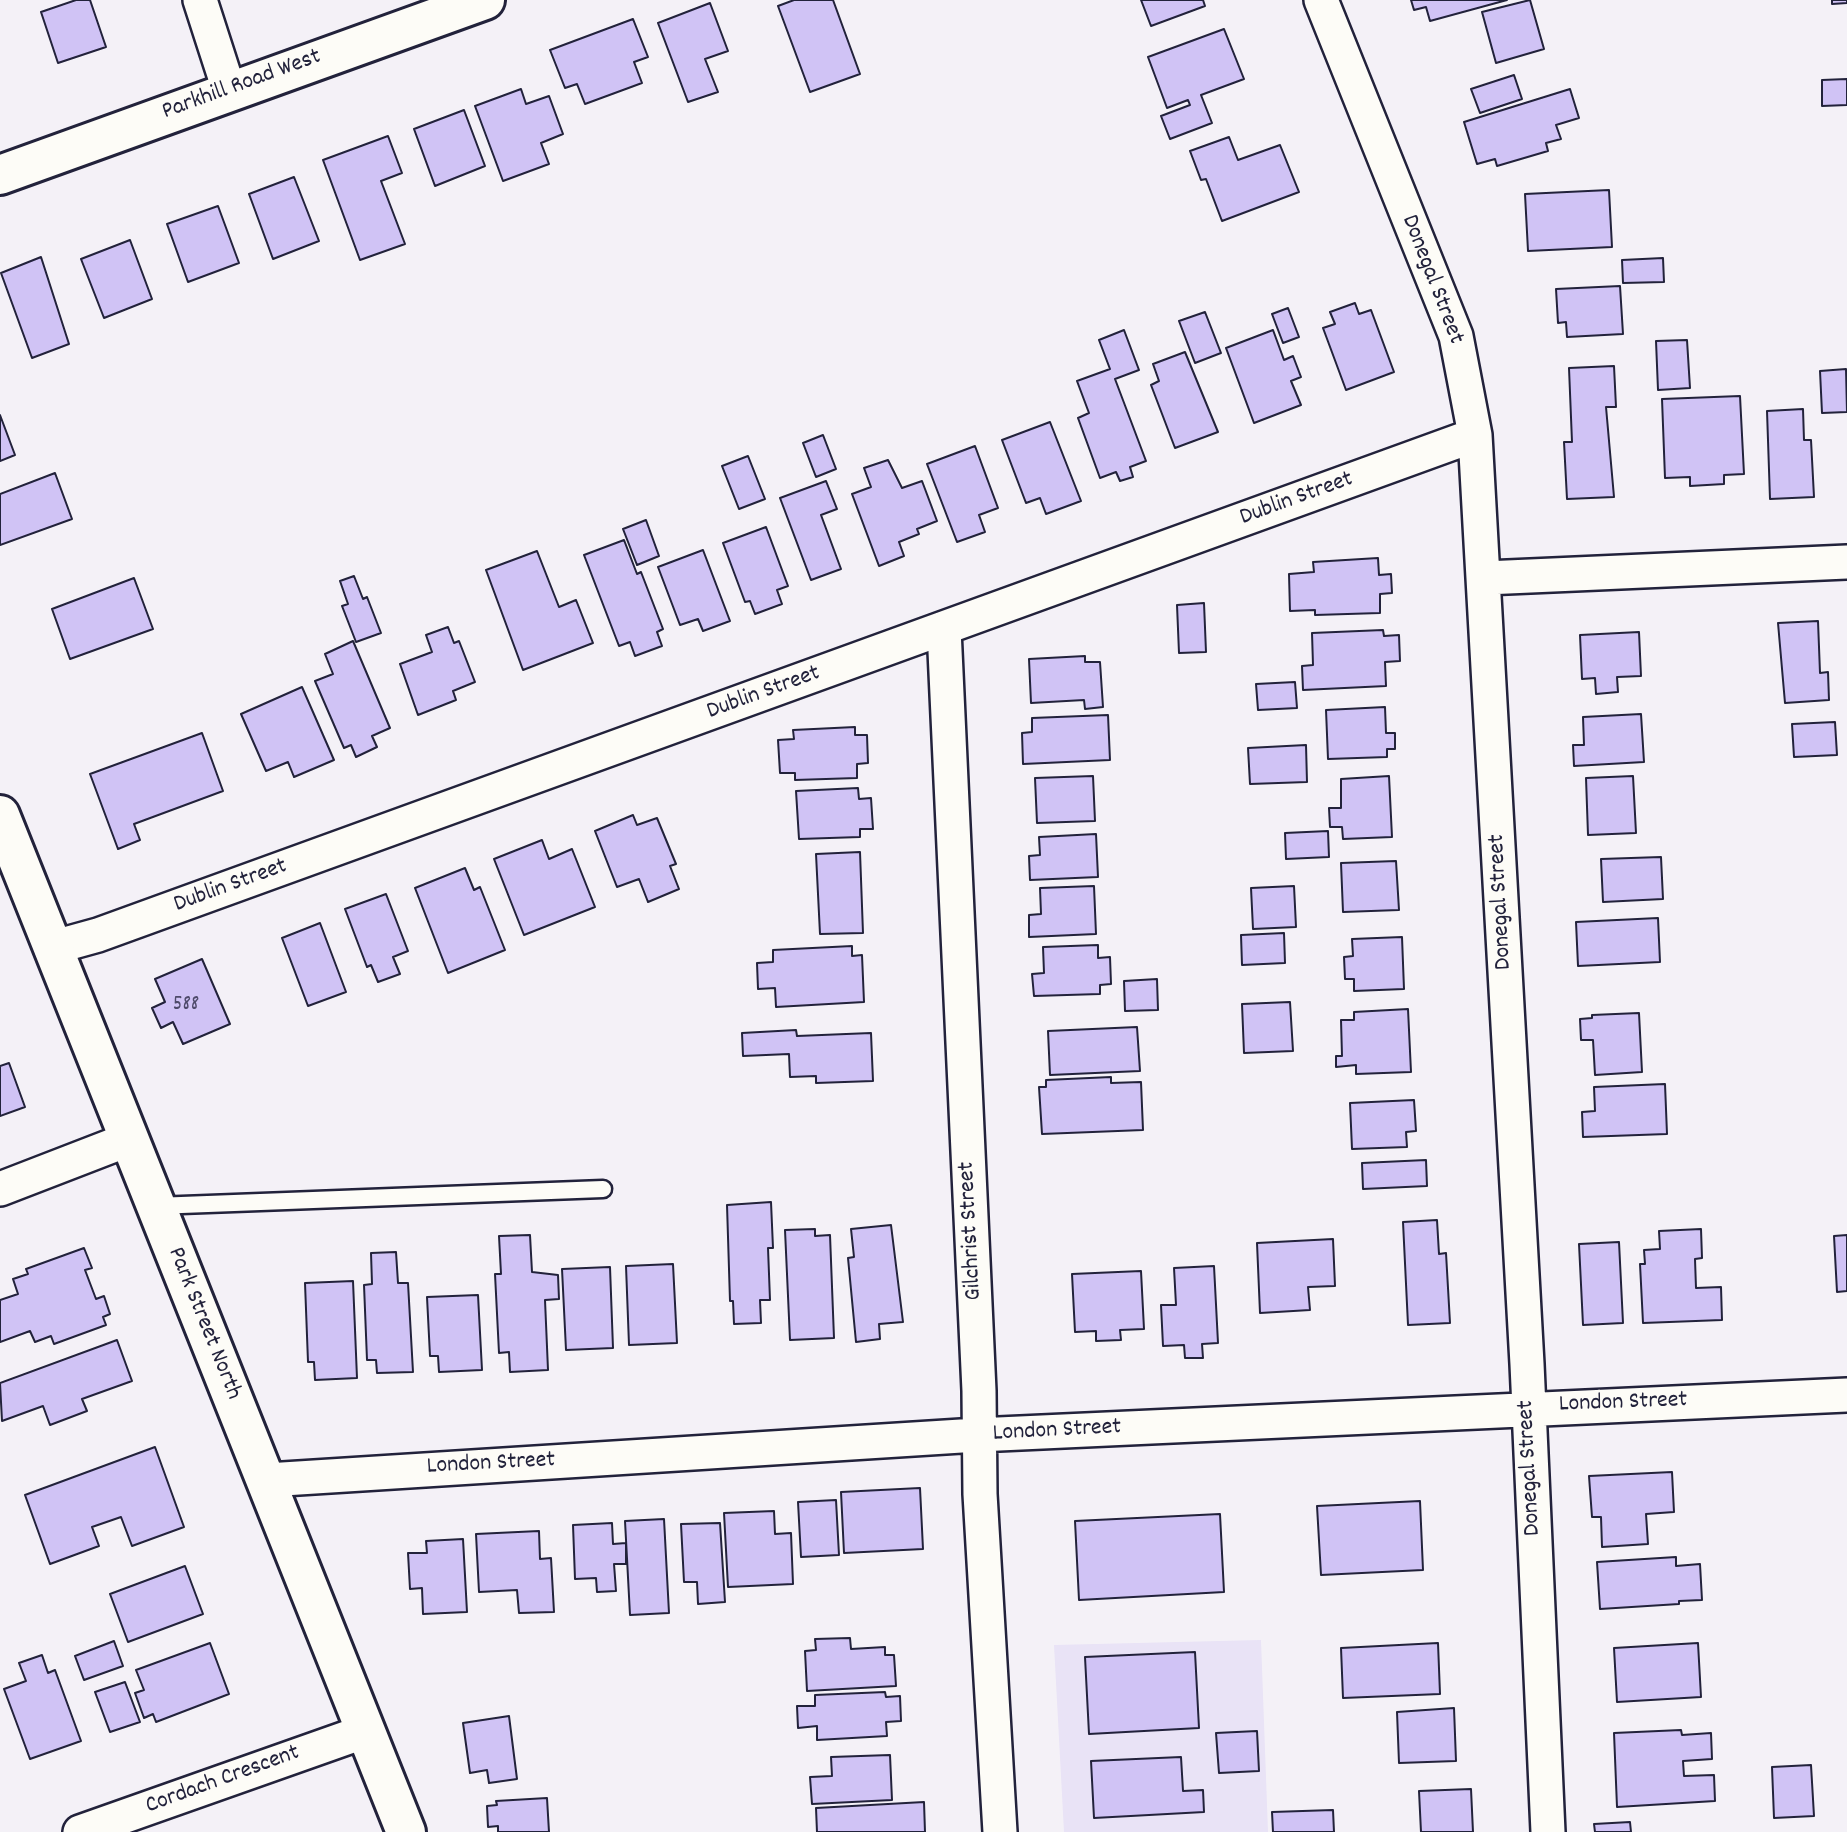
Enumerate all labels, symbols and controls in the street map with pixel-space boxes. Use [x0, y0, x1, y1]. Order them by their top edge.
street label: Parkhill Road West [159, 44, 325, 128]
street label: Donegal Street [1393, 211, 1469, 349]
street label: Dublin Street [1237, 466, 1357, 534]
street label: Dublin Street [704, 660, 824, 728]
street label: Donegal Street [1484, 833, 1520, 971]
street label: Dublin Street [171, 853, 291, 921]
house number: 588 [173, 993, 199, 1019]
street label: Gilchrist Street [954, 1161, 990, 1301]
street label: Park Street North [159, 1244, 247, 1404]
street label: London Street [1558, 1387, 1688, 1421]
street label: Donegal Street [1513, 1399, 1549, 1537]
street label: London Street [992, 1414, 1122, 1450]
street label: London Street [426, 1447, 556, 1483]
street label: Cordach Crescent [142, 1740, 304, 1822]

